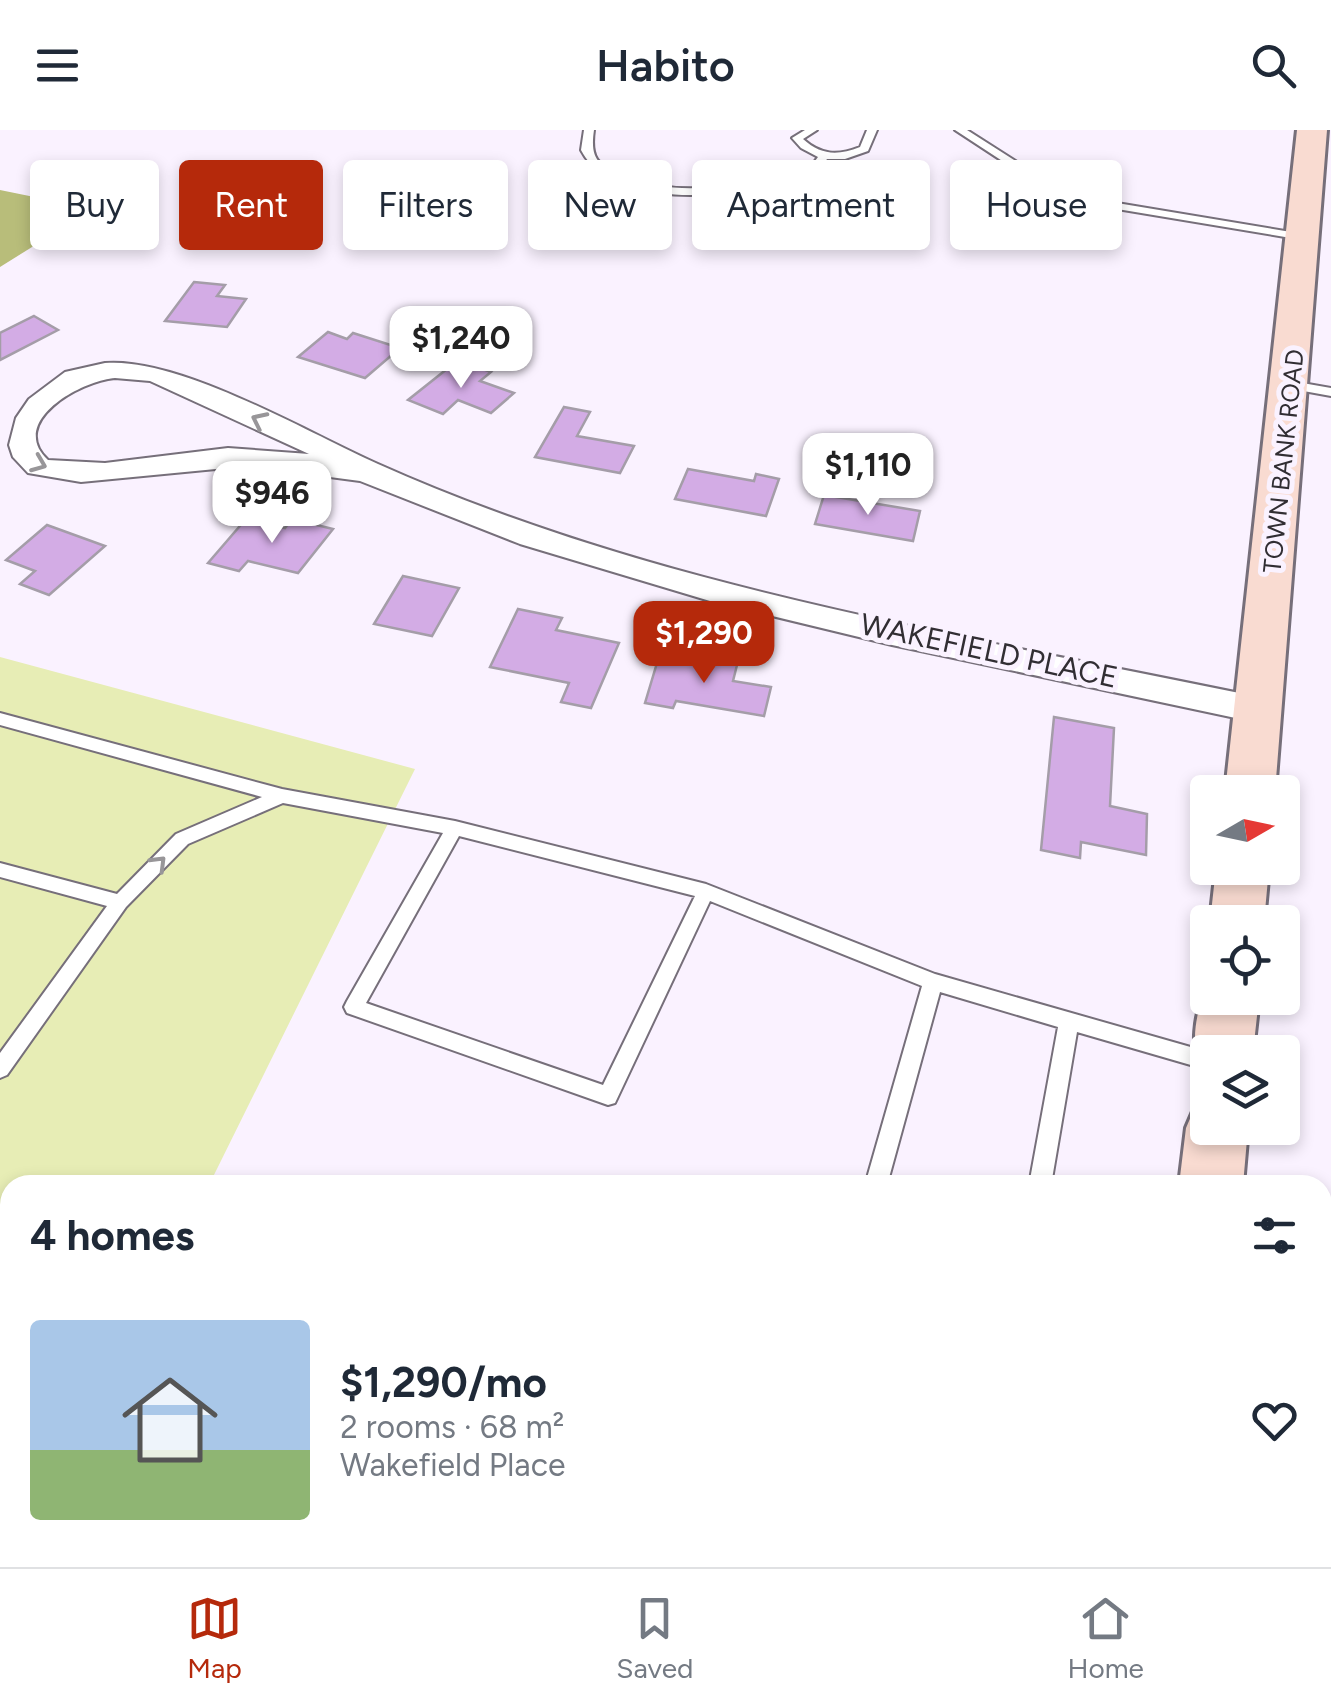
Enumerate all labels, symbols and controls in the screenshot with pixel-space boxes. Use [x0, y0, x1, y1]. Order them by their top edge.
icon: menu [30, 38, 85, 93]
text: Habito [596, 38, 735, 92]
icon: search [1246, 38, 1301, 93]
chip: Buy [30, 160, 159, 250]
chip: Rent [179, 160, 323, 250]
chip: Filters [343, 160, 508, 250]
chip: New [528, 160, 672, 250]
chip: Apartment [692, 160, 930, 250]
chip: House [950, 160, 1122, 250]
pin: $1,240 [380, 306, 542, 391]
text: $1,240 [412, 319, 510, 357]
street label: TOWN BANK ROAD [1256, 348, 1310, 574]
one-way arrow [251, 413, 269, 432]
pin: $1,110 [787, 433, 949, 518]
text: $1,110 [824, 446, 912, 484]
one-way arrow [29, 453, 47, 473]
pin: $946 [213, 461, 331, 546]
text: $946 [234, 474, 310, 512]
pin: $1,290 [623, 601, 785, 686]
street label: WAKEFIELD PLACE [857, 605, 1121, 696]
text: $1,290 [655, 614, 753, 652]
north arrow [1190, 775, 1300, 885]
map controls [1190, 775, 1300, 1145]
one-way arrow [147, 856, 165, 874]
button: locate [1190, 905, 1300, 1015]
button: layers [1190, 1035, 1300, 1145]
icon: filters [1247, 1208, 1302, 1263]
text: 4 homes [30, 1210, 194, 1261]
text: $1,290/mo [340, 1357, 547, 1408]
icon: home [110, 1360, 230, 1480]
icon: heart [1247, 1393, 1302, 1448]
text: 2 rooms · 68 m² [340, 1408, 564, 1446]
text: Wakefield Place [340, 1446, 565, 1484]
tab: Map [187, 1591, 242, 1685]
tab: Saved [616, 1591, 693, 1685]
tab: Home [1068, 1591, 1144, 1685]

